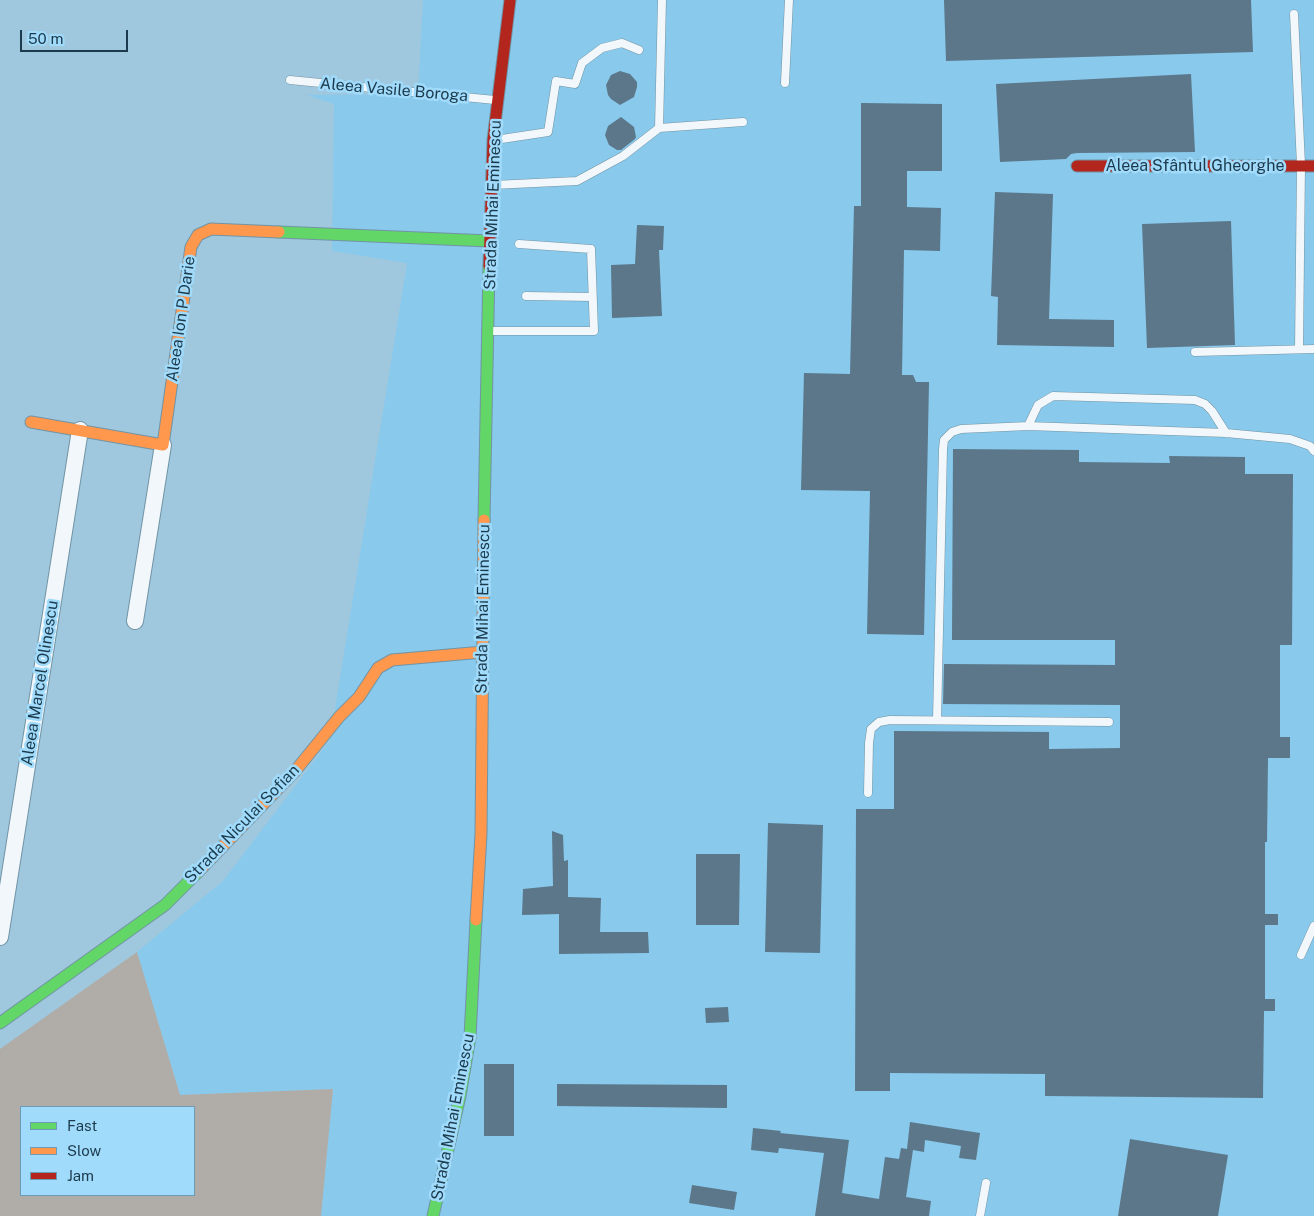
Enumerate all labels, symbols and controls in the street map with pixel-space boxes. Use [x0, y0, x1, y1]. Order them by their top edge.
scale bar [22, 20, 130, 52]
text: 50 m [28, 30, 63, 47]
street label: Aleea Vasile Boroga [319, 74, 469, 106]
street label: Strada Mihai Eminescu [480, 120, 506, 290]
street label: Aleea Sfântul Gheorghe [1106, 156, 1284, 176]
street label: Aleea Ion P Darie [163, 255, 199, 383]
street label: Strada Mihai Eminescu [472, 524, 494, 694]
street label: Aleea Marcel Olinescu [17, 599, 63, 767]
street label: Strada Niculai Sofian [181, 761, 303, 887]
street label: Strada Mihai Eminescu [427, 1032, 479, 1202]
legend [20, 1106, 195, 1196]
text: Fast [67, 1117, 97, 1134]
text: Slow [67, 1142, 101, 1159]
text: Jam [67, 1167, 94, 1184]

